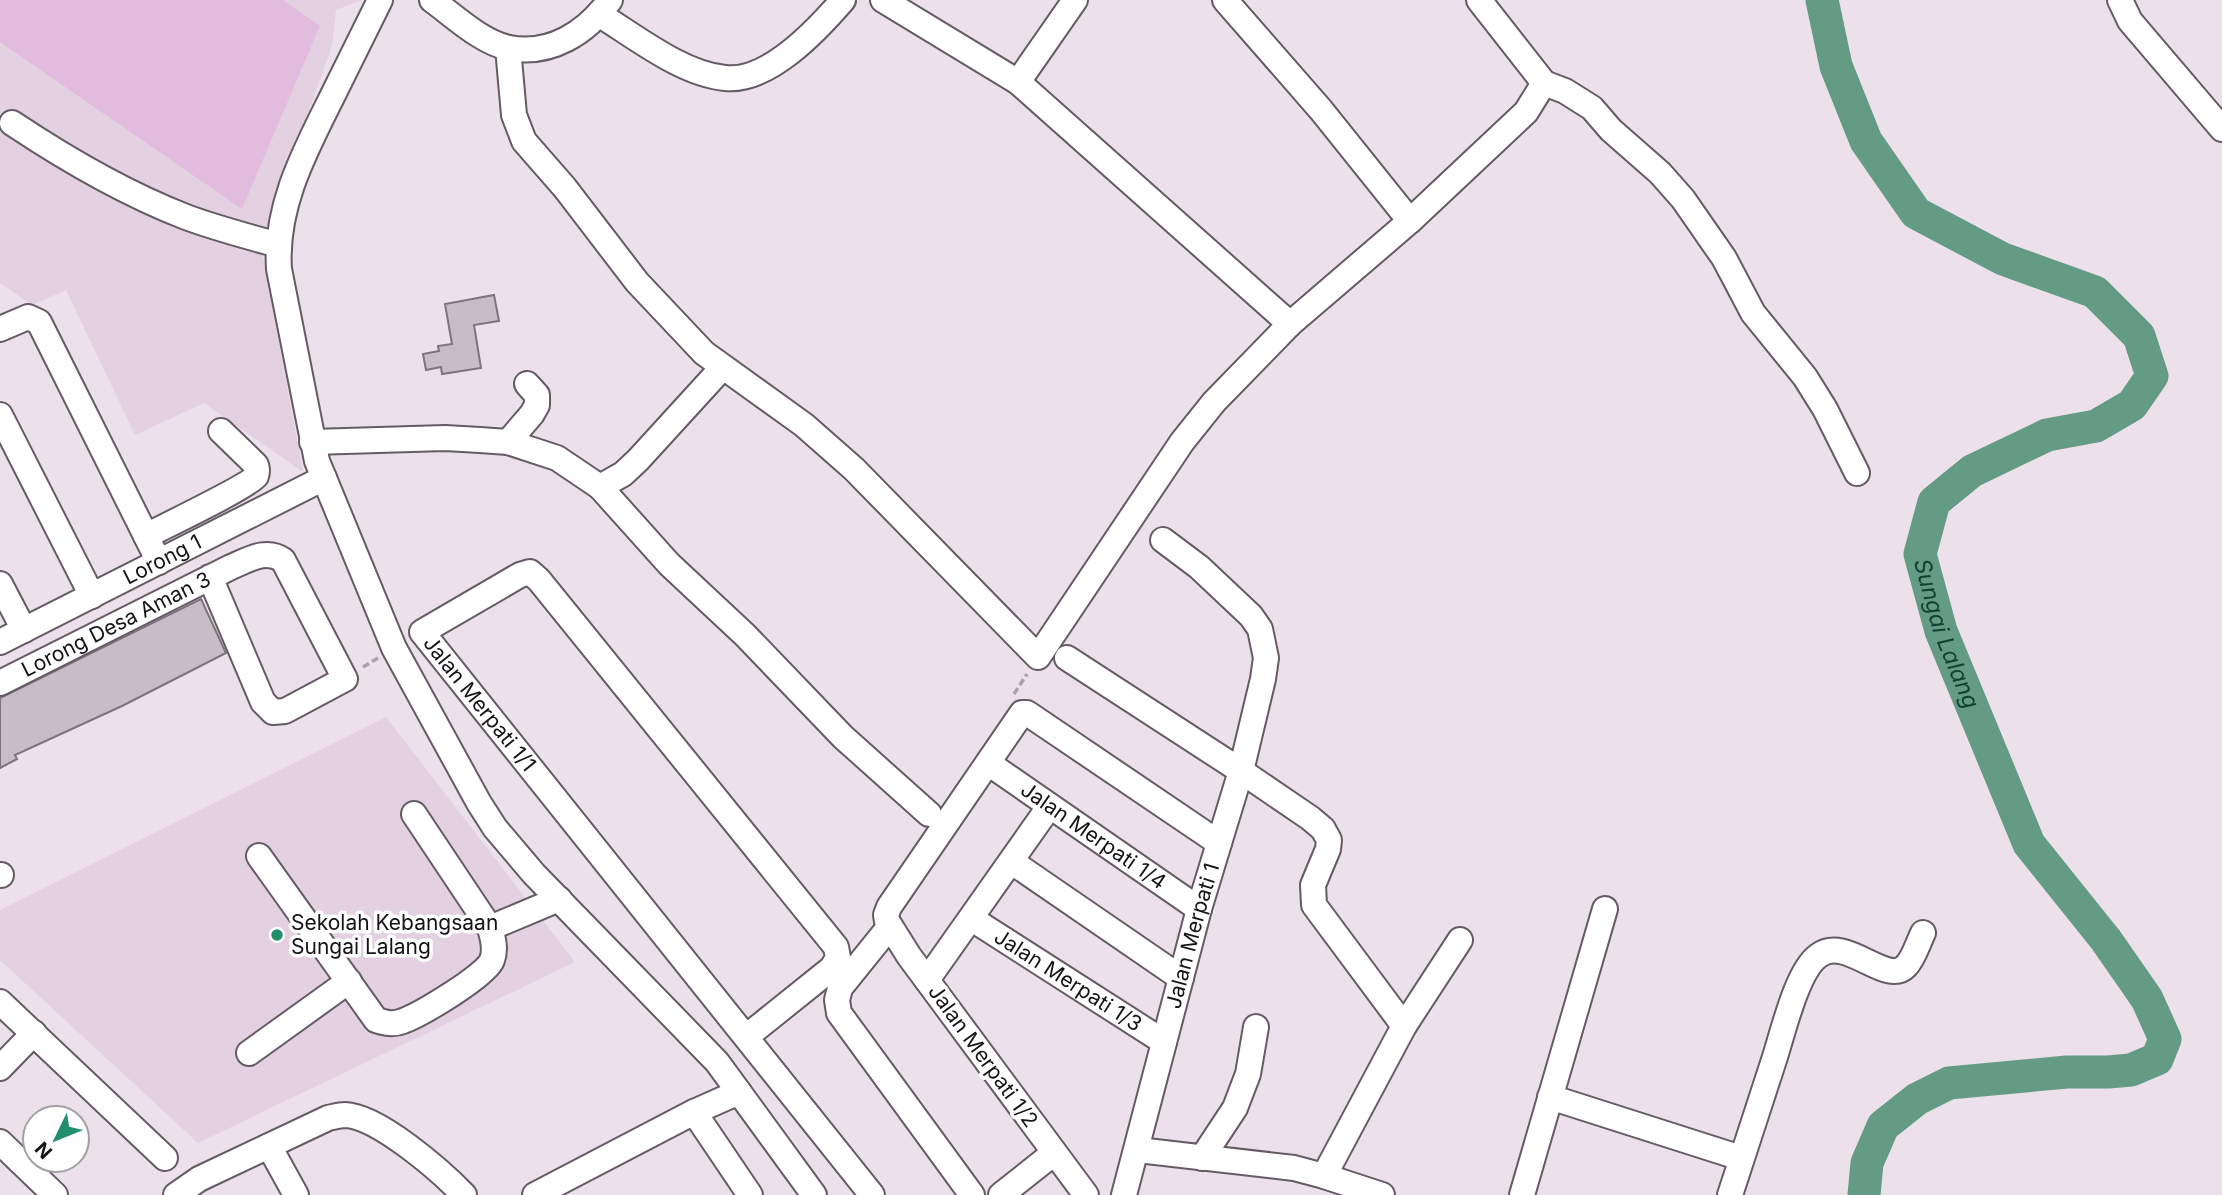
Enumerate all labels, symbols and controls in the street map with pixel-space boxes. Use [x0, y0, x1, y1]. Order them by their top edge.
street label: Lorong 1 [119, 529, 205, 590]
water label: Sungai Lalang [1908, 556, 1985, 713]
street label: Lorong Desa Aman 3 [17, 566, 215, 682]
street label: Jalan Merpati 1/1 [418, 631, 541, 776]
street label: Jalan Merpati 1/4 [1016, 777, 1171, 894]
street label: Jalan Merpati 1 [1160, 860, 1224, 1011]
place label: Sekolah Kebangsaan Sungai Lalang [291, 910, 498, 959]
street label: Jalan Merpati 1/3 [990, 924, 1147, 1037]
marker: Sekolah Kebangsaan Sungai Lalang [269, 927, 285, 943]
street label: Jalan Merpati 1/2 [923, 980, 1043, 1132]
north arrow [21, 1104, 91, 1174]
text: N [31, 1137, 57, 1163]

